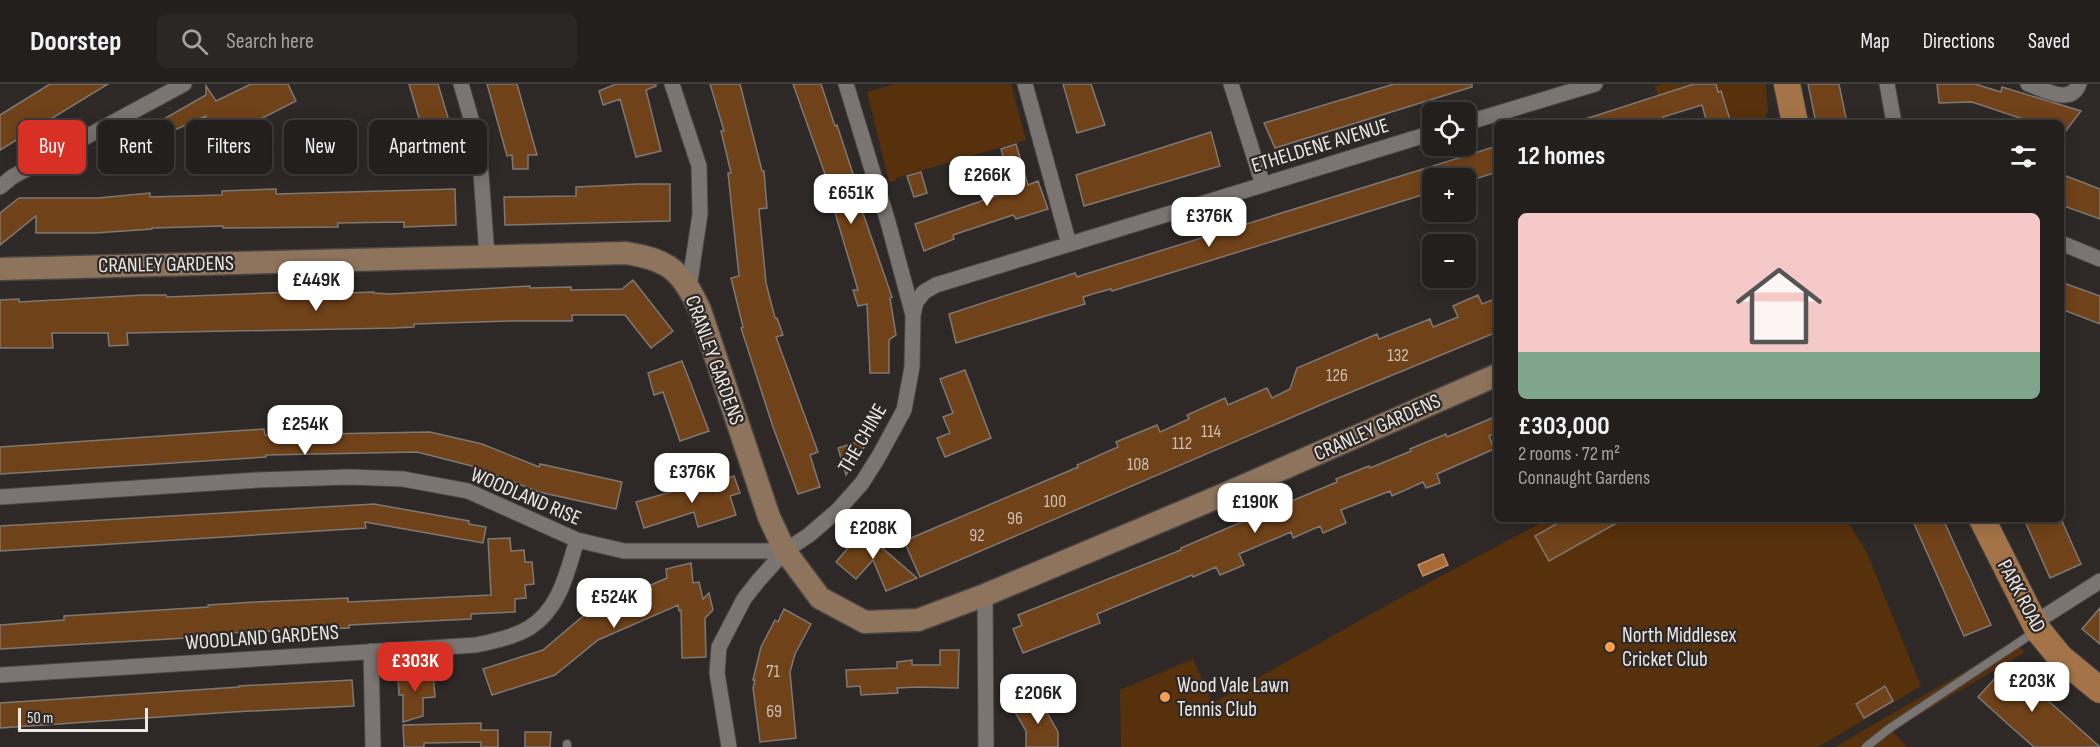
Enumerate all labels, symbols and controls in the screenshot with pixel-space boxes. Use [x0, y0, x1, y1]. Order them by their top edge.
search box [157, 14, 577, 68]
text: Doorstep [30, 25, 121, 58]
icon: search [178, 25, 211, 58]
text: Search here [226, 28, 314, 55]
text: Map [1860, 29, 1890, 54]
text: Directions [1923, 29, 1995, 54]
text: Saved [2028, 29, 2070, 54]
map controls [1422, 102, 1476, 288]
button: locate [1422, 102, 1476, 156]
street label: ETHELDENE AVENUE [1248, 113, 1392, 178]
chip: Buy [18, 120, 86, 174]
chip: Rent [98, 120, 174, 174]
chip: Filters [186, 120, 272, 174]
chip: New [284, 120, 357, 174]
chip: Apartment [369, 120, 487, 174]
icon: filters [2007, 140, 2040, 173]
text: 12 homes [1518, 141, 1605, 172]
pin: £266K [945, 156, 1029, 207]
text: £266K [963, 163, 1011, 187]
button: + [1422, 168, 1476, 222]
pin: £651K [809, 174, 893, 225]
text: £651K [828, 181, 874, 205]
pin: £376K [1167, 197, 1251, 248]
text: £376K [1185, 204, 1233, 228]
button: − [1422, 234, 1476, 288]
street label: CRANLEY GARDENS [98, 251, 234, 278]
icon: home [1725, 252, 1833, 360]
pin: £449K [274, 261, 358, 312]
text: £449K [292, 268, 340, 292]
street label: CRANLEY GARDENS [680, 292, 750, 428]
house number: 132 [1387, 345, 1409, 366]
house number: 126 [1326, 365, 1348, 386]
street label: CRANLEY GARDENS [1310, 388, 1444, 466]
street label: THE CHINE [833, 399, 892, 477]
pin: £254K [263, 405, 347, 456]
text: £303,000 [1518, 411, 1610, 442]
text: £254K [282, 412, 329, 436]
house number: 114 [1201, 421, 1222, 442]
house number: 112 [1172, 433, 1192, 454]
text: 2 rooms · 72 m² [1518, 442, 1620, 466]
pin: £376K [650, 453, 734, 504]
house number: 108 [1127, 454, 1149, 475]
text: £376K [668, 460, 716, 484]
street label: WOODLAND RISE [467, 462, 585, 531]
text: Connaught Gardens [1518, 466, 1650, 490]
pin: £190K [1213, 483, 1297, 534]
text: £190K [1232, 490, 1278, 514]
house number: 100 [1044, 491, 1066, 512]
house number: 96 [1007, 508, 1023, 529]
pin: £208K [831, 509, 915, 560]
text: £208K [849, 516, 897, 540]
house number: 92 [969, 525, 985, 546]
street label: PARK ROAD [1992, 555, 2051, 637]
pin: £524K [572, 578, 656, 629]
text: £524K [591, 585, 637, 609]
street label: WOODLAND GARDENS [184, 620, 340, 655]
place label: North Middlesex Cricket Club [1622, 623, 1736, 672]
marker: North Middlesex Cricket Club [1603, 640, 1617, 654]
pin: £303K [373, 642, 457, 693]
text: £303K [391, 649, 439, 673]
house number: 71 [766, 661, 780, 682]
pin: £203K [1990, 662, 2074, 713]
text: £203K [2008, 669, 2056, 693]
place label: Wood Vale Lawn Tennis Club [1177, 673, 1289, 722]
pin: £206K [996, 674, 1080, 725]
text: £206K [1014, 681, 1062, 705]
marker: Wood Vale Lawn Tennis Club [1158, 690, 1172, 704]
house number: 69 [766, 701, 782, 722]
scale bar [18, 705, 148, 732]
text: 50 m [27, 709, 53, 728]

